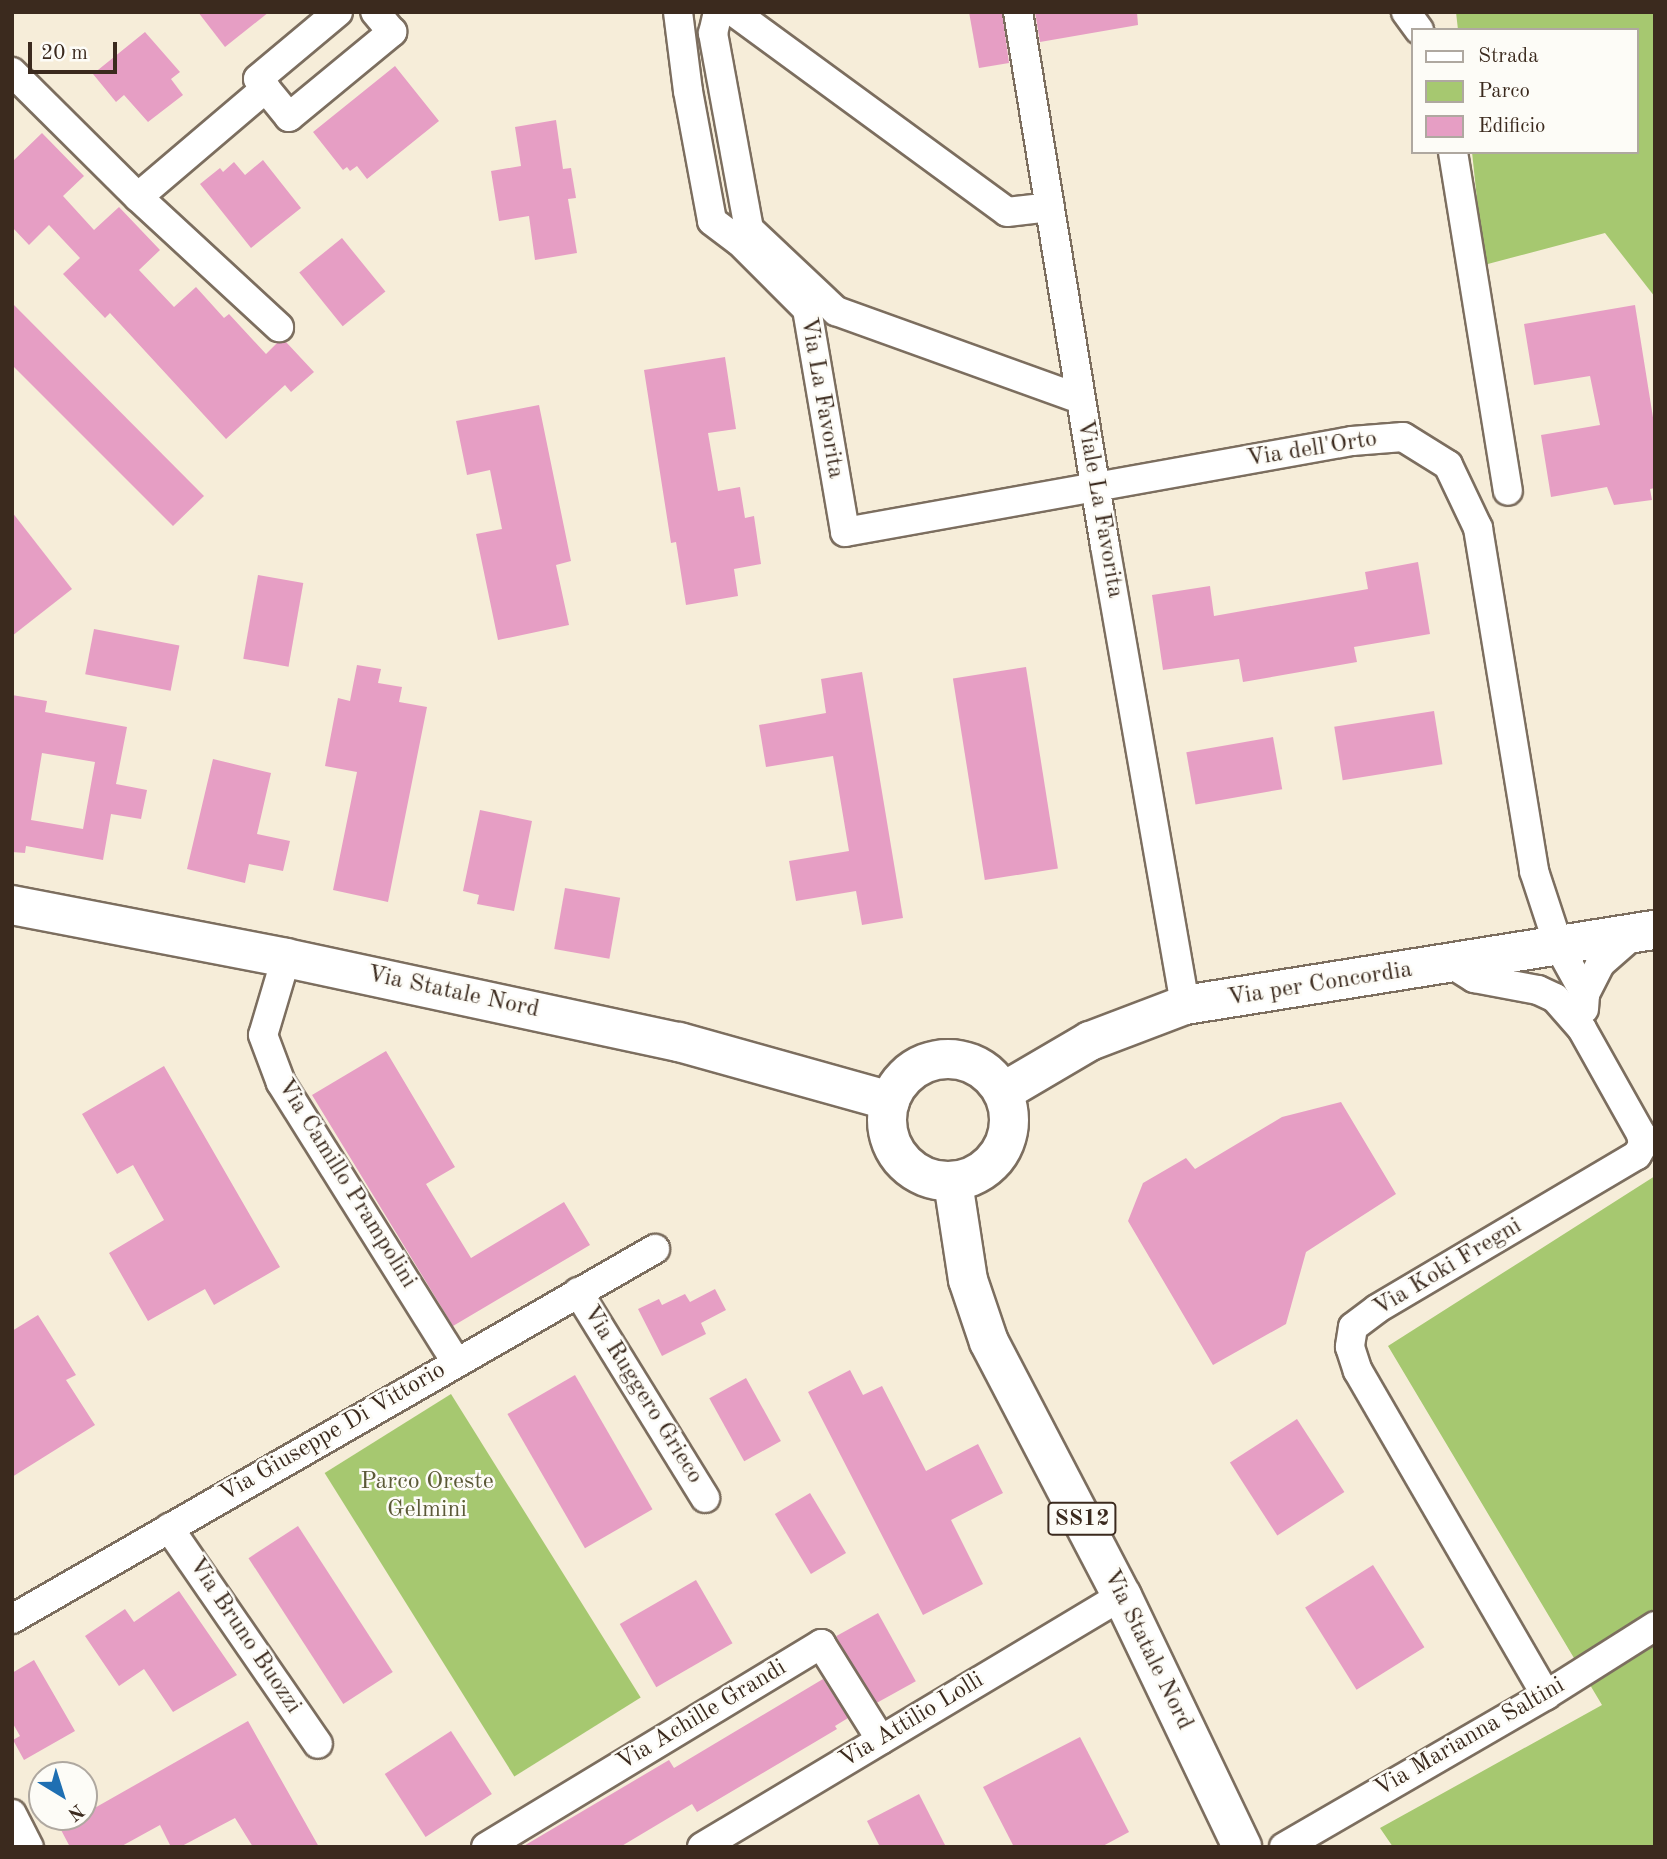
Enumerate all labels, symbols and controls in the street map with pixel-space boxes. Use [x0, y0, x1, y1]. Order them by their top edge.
scale bar [32, 28, 121, 72]
legend [1412, 28, 1639, 154]
text: 20 m [41, 43, 88, 64]
text: Strada [1478, 46, 1539, 67]
text: Parco [1478, 81, 1530, 102]
text: Edificio [1478, 116, 1546, 137]
street label: Via La Favorita [793, 315, 849, 481]
street label: Viale La Favorita [1069, 418, 1129, 600]
street label: Via dell'Orto [1245, 425, 1379, 475]
street label: Via per Concordia [1226, 956, 1414, 1014]
street label: Via Statale Nord [364, 961, 542, 1025]
street label: Via Camillo Prampolini [270, 1074, 422, 1294]
street label: Via Koki Fregni [1369, 1212, 1527, 1324]
street label: Via Ruggero Grieco [575, 1300, 709, 1490]
street label: Via Giuseppe Di Vittorio [215, 1357, 451, 1509]
park label: Parco Oreste Gelmini [360, 1469, 494, 1525]
road number: SS12 [1047, 1500, 1117, 1538]
street label: Via Bruno Buozzi [181, 1552, 307, 1720]
street label: Via Statale Nord [1096, 1565, 1198, 1735]
street label: Via Achille Grandi [612, 1654, 792, 1778]
street label: Via Attilio Lolli [835, 1667, 989, 1775]
street label: Via Marianna Saltini [1370, 1672, 1570, 1804]
north arrow [28, 1761, 98, 1831]
text: N [63, 1799, 87, 1823]

